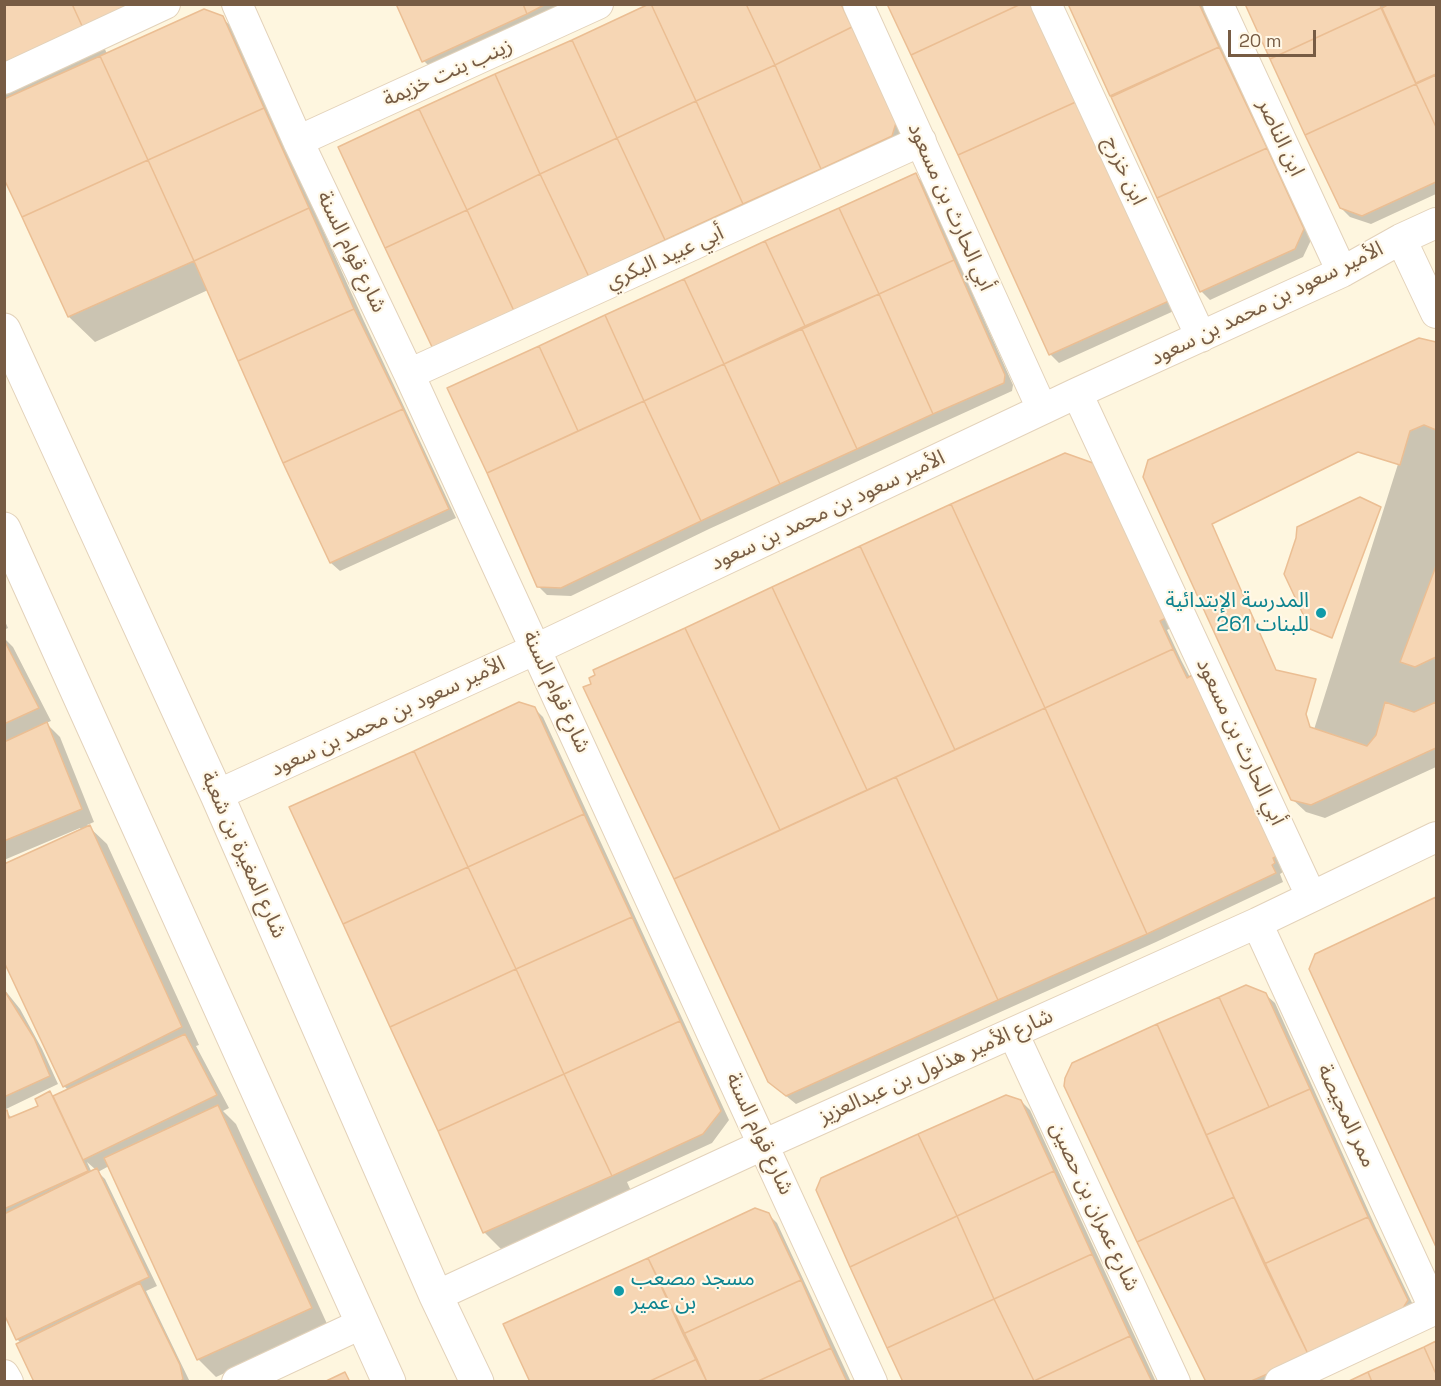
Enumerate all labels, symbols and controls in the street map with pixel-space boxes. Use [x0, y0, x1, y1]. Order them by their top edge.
scale bar [1231, 18, 1320, 56]
text: 20 m [1239, 29, 1282, 52]
street label: زينب بنت خزيمة [379, 33, 517, 113]
street label: ابن الناصر [1251, 95, 1309, 181]
street label: أبي الحارث بن مسعود [902, 119, 998, 295]
street label: ابن خزرج [1097, 133, 1151, 209]
street label: شارع قوام السنة [311, 187, 391, 317]
street label: أبي عبيد البكري [602, 221, 728, 295]
street label: الأمير سعود بن محمد بن سعود [1147, 237, 1387, 371]
street label: الأمير سعود بن محمد بن سعود [707, 446, 949, 576]
place label: المدرسة الإبتدائية 261 للبنات [1166, 588, 1309, 638]
marker: المدرسة الإبتدائية 261 للبنات [1314, 606, 1328, 620]
street label: شارع قوام السنة [517, 627, 595, 757]
street label: الأمير سعود بن محمد بن سعود [267, 652, 509, 782]
street label: أبي الحارث بن مسعود [1190, 654, 1290, 830]
street label: شارع المغيرة بن شعبة [195, 768, 291, 942]
street label: شارع الأمير هذلول بن عبدالعزيز [815, 1004, 1057, 1130]
street label: ممر المجيصة [1311, 1060, 1381, 1172]
street label: شارع قوام السنة [720, 1069, 798, 1199]
street label: شارع عمران بن حصين [1044, 1119, 1144, 1295]
place label: مسجد مصعب بن عمير [631, 1266, 755, 1316]
marker: مسجد مصعب بن عمير [612, 1284, 626, 1298]

